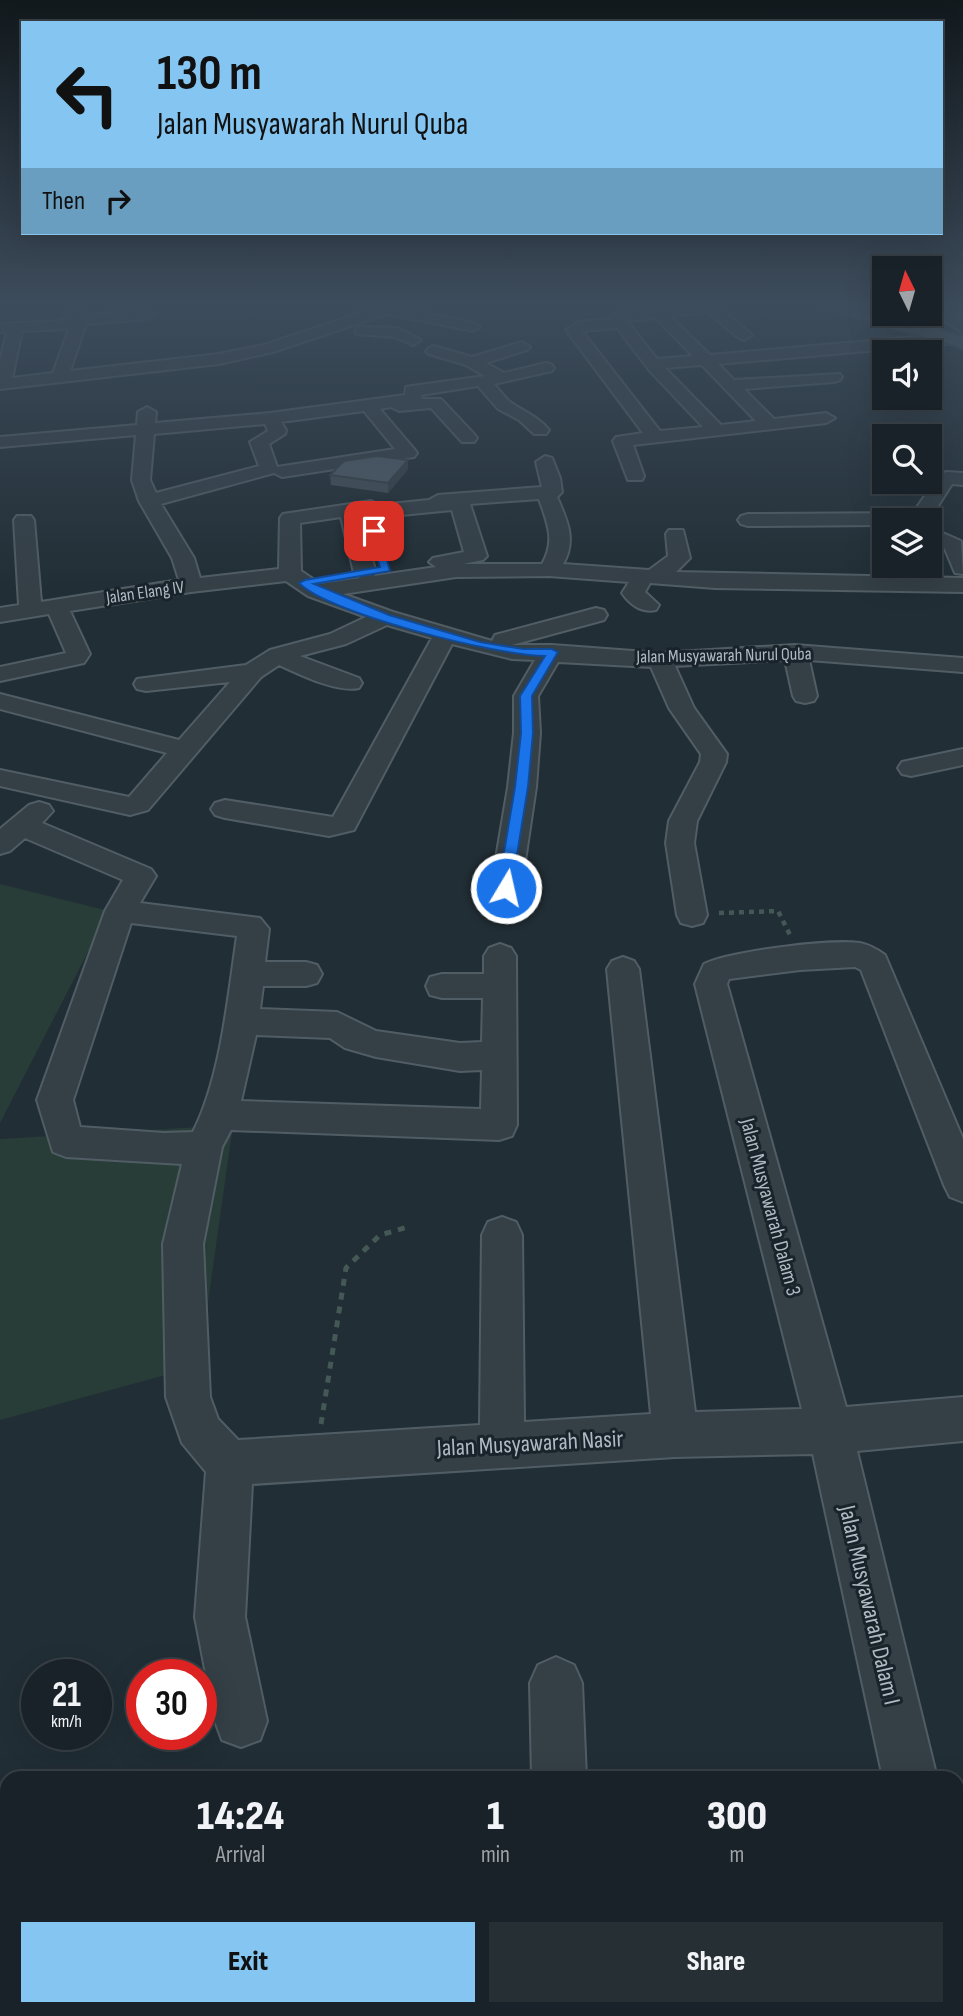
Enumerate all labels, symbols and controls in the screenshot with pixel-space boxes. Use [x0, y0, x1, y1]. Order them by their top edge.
text: 130 m [157, 45, 262, 104]
icon: left [42, 49, 133, 140]
text: Jalan Musyawarah Nurul Quba [157, 105, 468, 144]
icon: right [99, 182, 137, 220]
text: Then [42, 186, 85, 217]
north arrow [872, 256, 942, 326]
map controls [872, 256, 942, 578]
button: sound [872, 340, 942, 410]
button: search [872, 424, 942, 494]
pin [344, 501, 404, 561]
button: layers [872, 508, 942, 578]
icon: arrive [355, 512, 393, 550]
street label: Jalan Elang IV [104, 577, 185, 609]
street label: Jalan Musyawarah Nurul Quba [635, 643, 812, 668]
position arrow [469, 851, 543, 925]
street label: Jalan Musyawarah Dalam 3 [735, 1115, 806, 1299]
street label: Jalan Musyawarah Nasir [435, 1424, 624, 1463]
street label: Jalan Musyawarah Dalam I [832, 1502, 907, 1708]
speed limit sign: 30 [126, 1659, 217, 1750]
text: 21 [52, 1674, 81, 1717]
text: km/h [51, 1711, 82, 1732]
text: 14:24 [197, 1791, 284, 1842]
text: 1 [487, 1791, 504, 1842]
text: 300 [707, 1791, 767, 1842]
text: Arrival [216, 1841, 265, 1869]
text: min [481, 1841, 510, 1869]
text: m [730, 1841, 744, 1869]
button: Exit [21, 1922, 475, 2002]
button: Share [489, 1922, 943, 2002]

